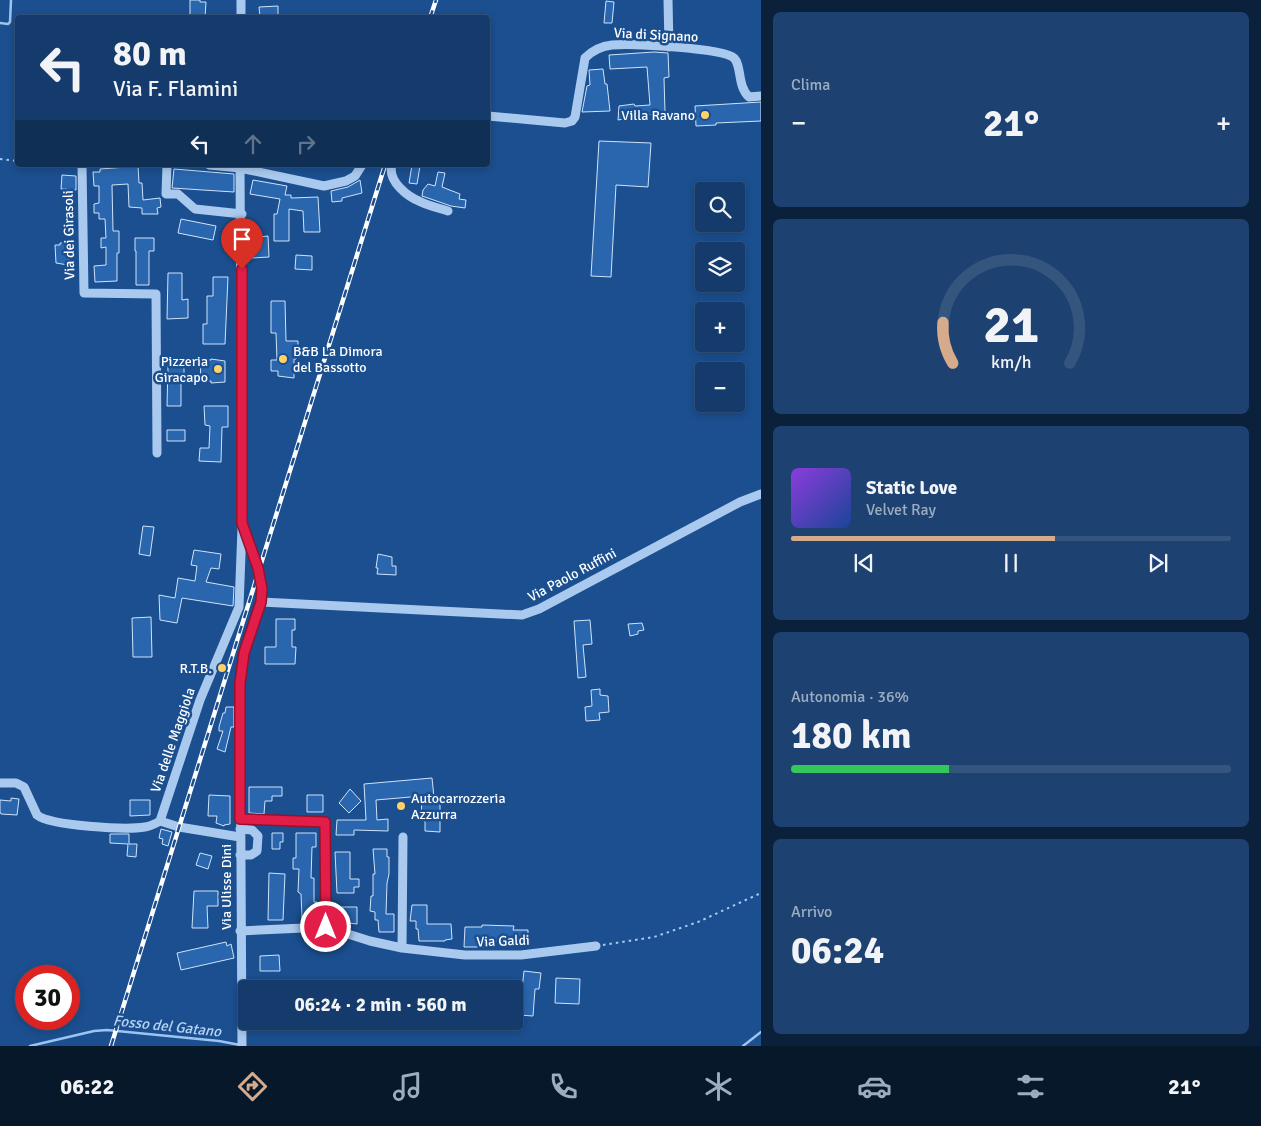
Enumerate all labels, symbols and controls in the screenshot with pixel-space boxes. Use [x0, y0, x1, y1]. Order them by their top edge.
street label: Via di Signano [613, 24, 699, 46]
text: 80 m [113, 32, 187, 75]
icon: left [30, 35, 95, 100]
text: Via F. Flamini [113, 75, 238, 102]
text: Clima [791, 75, 830, 95]
text: 21° [983, 100, 1039, 147]
text: − [791, 106, 806, 140]
text: + [1216, 106, 1231, 140]
place label: Villa Ravano [621, 107, 695, 124]
marker: Villa Ravano [699, 109, 711, 121]
icon: left [186, 130, 214, 158]
icon: ahead [239, 130, 267, 158]
icon: right [292, 130, 320, 158]
map controls [695, 182, 745, 412]
button: search [695, 182, 745, 232]
street label: Via dei Girasoli [60, 190, 78, 280]
pin [221, 218, 263, 269]
icon: arrive [228, 225, 256, 253]
button: layers [695, 242, 745, 292]
text: 21 [983, 293, 1039, 357]
button: + [695, 302, 745, 352]
place label: B&B La Dimora del Bassotto [293, 343, 383, 376]
text: km/h [991, 351, 1031, 373]
place label: Pizzeria Giracapo [155, 353, 208, 386]
marker: B&B La Dimora del Bassotto [277, 353, 289, 365]
button: − [695, 362, 745, 412]
marker: Pizzeria Giracapo [212, 363, 224, 375]
text: Static Love [866, 476, 957, 500]
text: Velvet Ray [866, 500, 936, 520]
street label: Via Paolo Ruffini [525, 545, 619, 605]
icon: previous [850, 549, 878, 577]
icon: pause [997, 549, 1025, 577]
icon: next [1144, 549, 1172, 577]
place label: R.T.B. [180, 660, 212, 677]
marker: R.T.B. [216, 662, 228, 674]
street label: Via delle Maggiola [147, 685, 199, 795]
text: Autonomia · 36% [791, 687, 909, 707]
text: 180 km [791, 712, 912, 759]
place label: Autocarrozzeria Azzurra [411, 790, 506, 823]
marker: Autocarrozzeria Azzurra [395, 800, 407, 812]
street label: Via Ulisse Dini [218, 844, 235, 930]
position arrow [299, 900, 351, 952]
text: Arrivo [791, 902, 832, 922]
text: 06:24 [791, 927, 884, 974]
street label: Via Galdi [476, 932, 530, 950]
speed limit sign: 30 [15, 965, 80, 1030]
text: 06:24 · 2 min · 560 m [294, 993, 467, 1017]
water label: Fosso del Gatano [112, 1011, 223, 1041]
icon: directions [235, 1069, 270, 1104]
icon: music [390, 1069, 425, 1104]
icon: phone [546, 1069, 581, 1104]
icon: climate [701, 1069, 736, 1104]
icon: car [857, 1069, 892, 1104]
icon: filters [1013, 1069, 1048, 1104]
text: 06:22 [60, 1073, 114, 1100]
text: 21° [1168, 1073, 1201, 1100]

